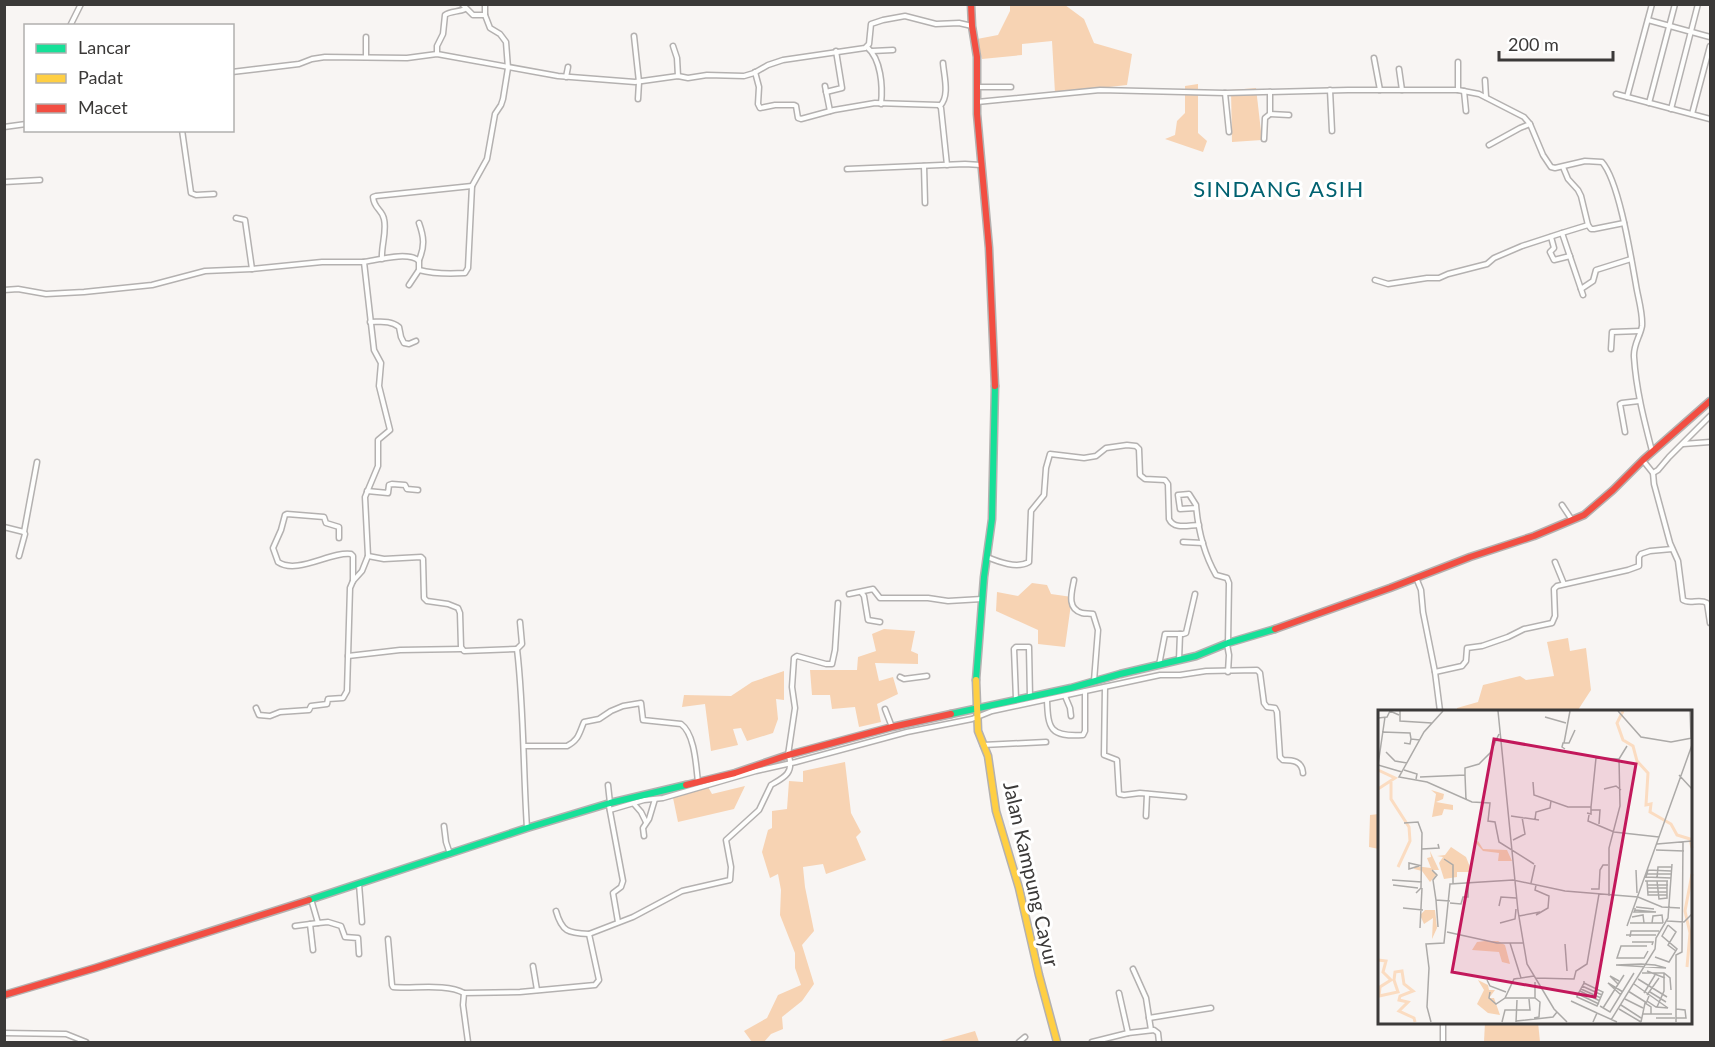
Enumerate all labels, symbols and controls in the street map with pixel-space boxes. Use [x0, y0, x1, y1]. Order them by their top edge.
legend [24, 24, 234, 132]
scale bar [1499, 24, 1613, 62]
text: 200 m [1508, 33, 1559, 55]
text: Lancar [78, 36, 131, 58]
text: Padat [78, 66, 123, 88]
text: Macet [78, 96, 128, 118]
district label: SINDANG ASIH [1193, 175, 1365, 202]
inset map [1378, 710, 1691, 1023]
street label: Jalan Kampung Cayur [999, 779, 1065, 970]

